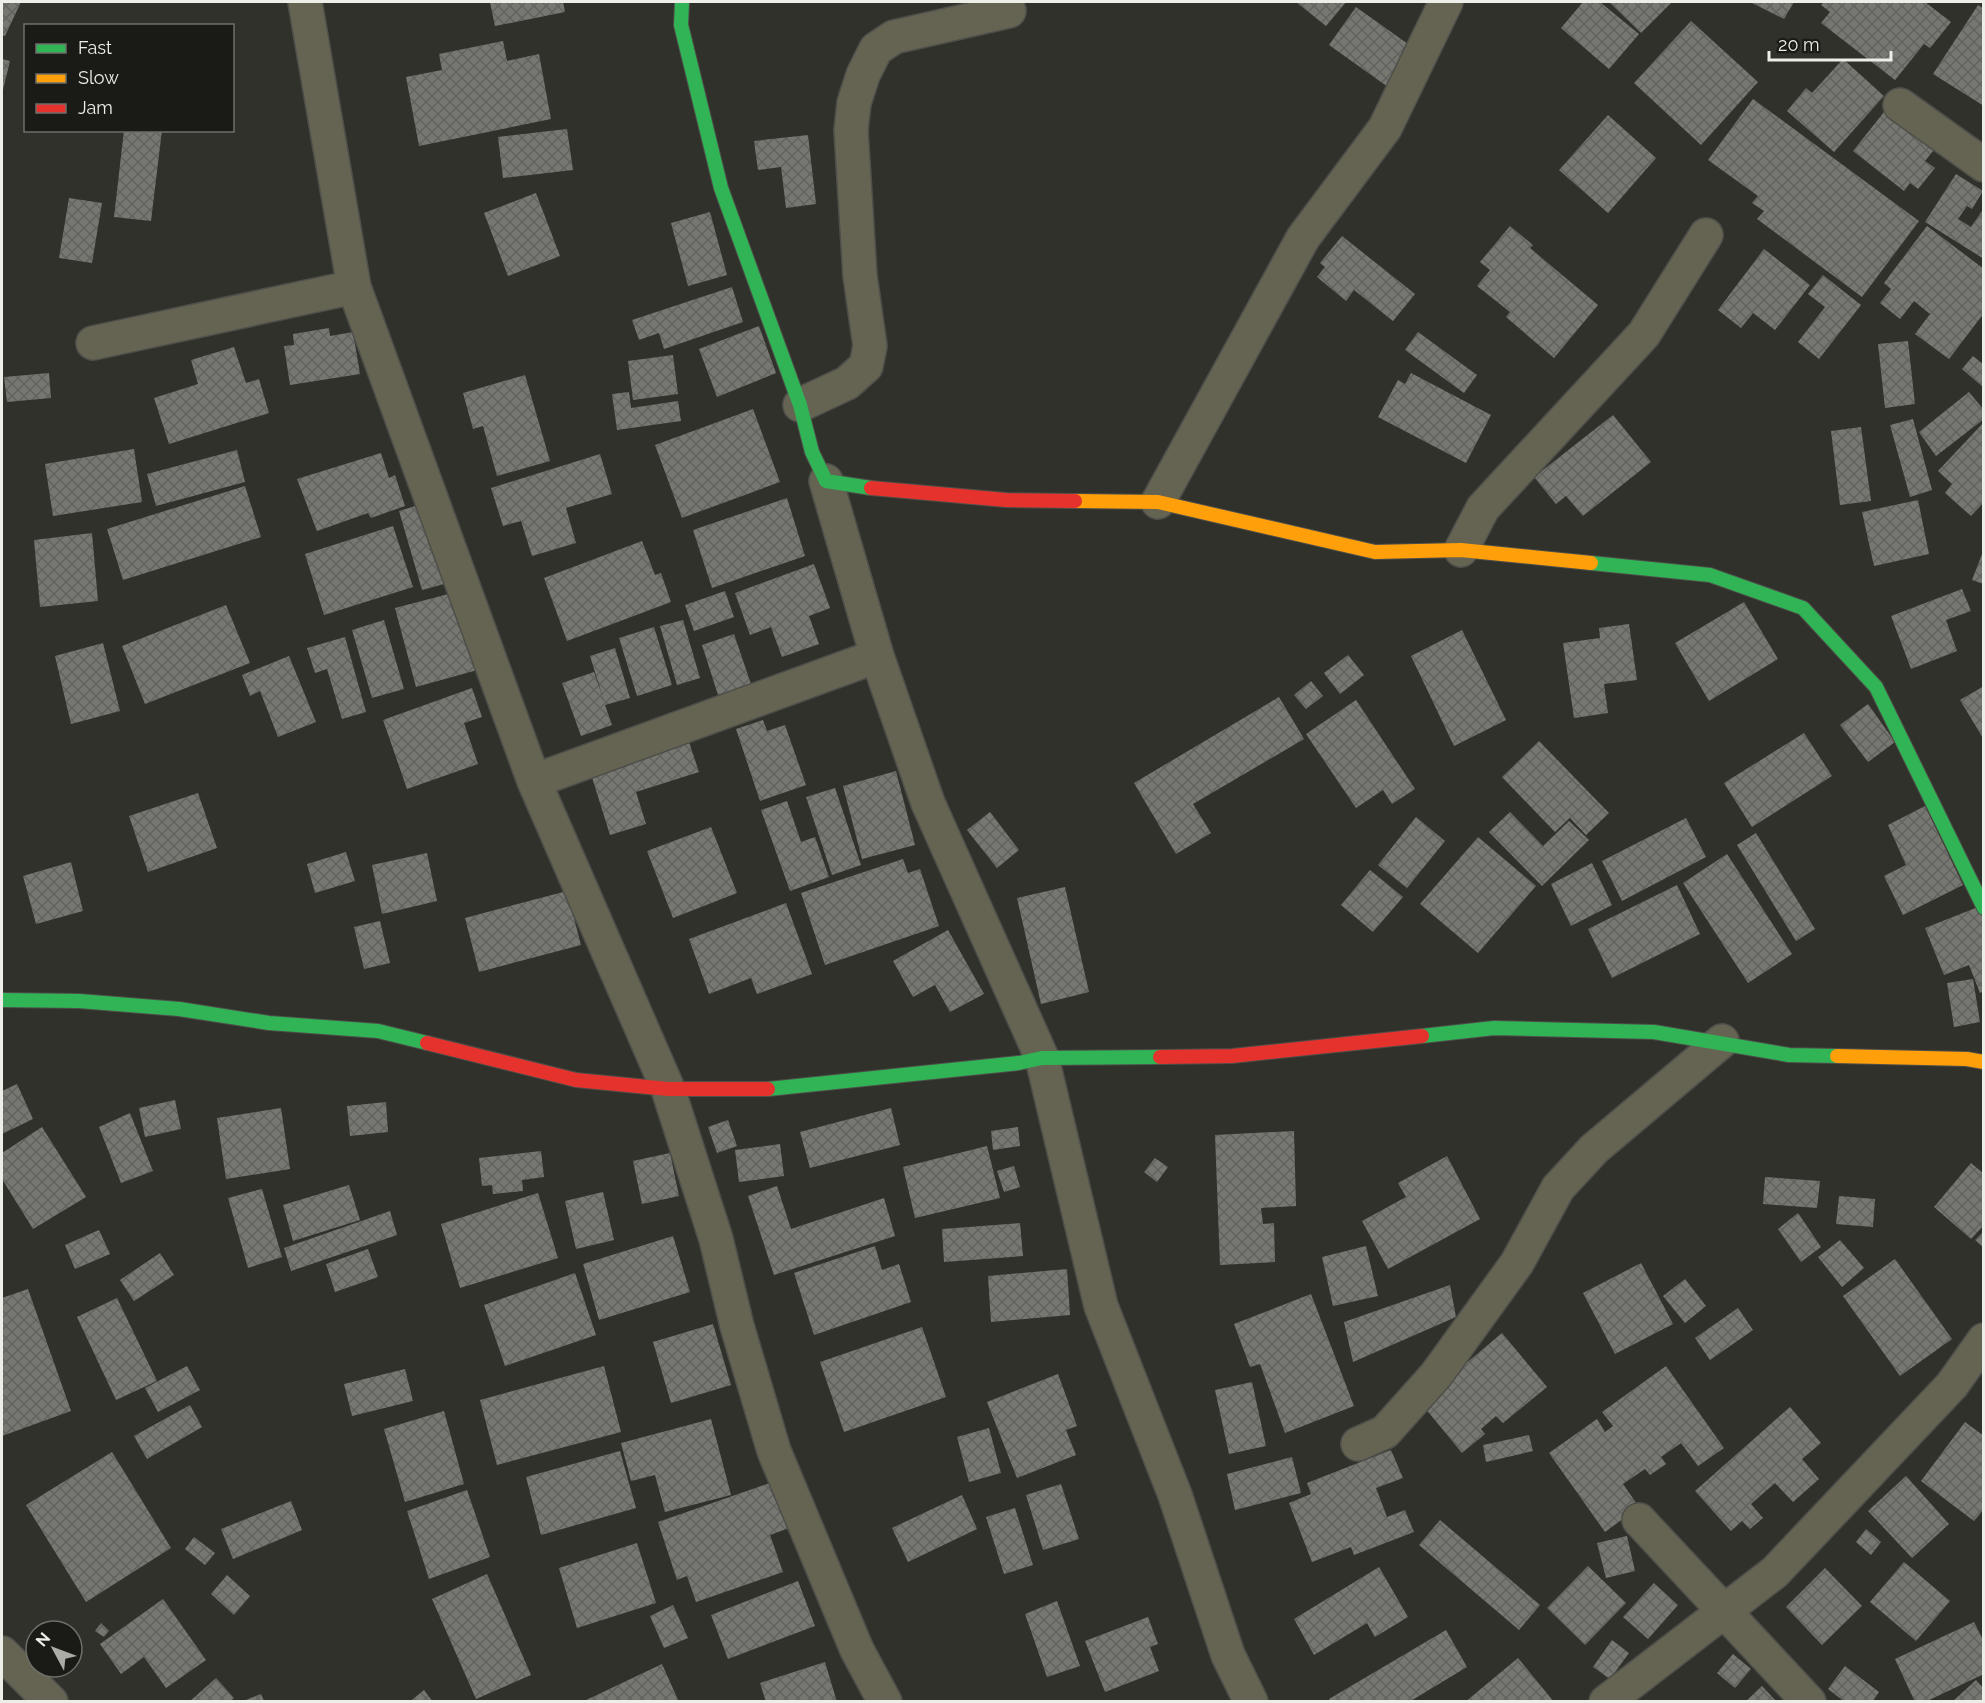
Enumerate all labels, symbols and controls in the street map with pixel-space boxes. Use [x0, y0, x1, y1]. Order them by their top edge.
legend [24, 24, 234, 132]
scale bar [1769, 24, 1890, 62]
text: 20 m [1778, 34, 1820, 55]
text: Fast [78, 37, 112, 58]
text: Slow [78, 67, 119, 88]
text: Jam [78, 97, 113, 118]
north arrow [24, 1619, 84, 1679]
text: N [32, 1629, 54, 1650]

